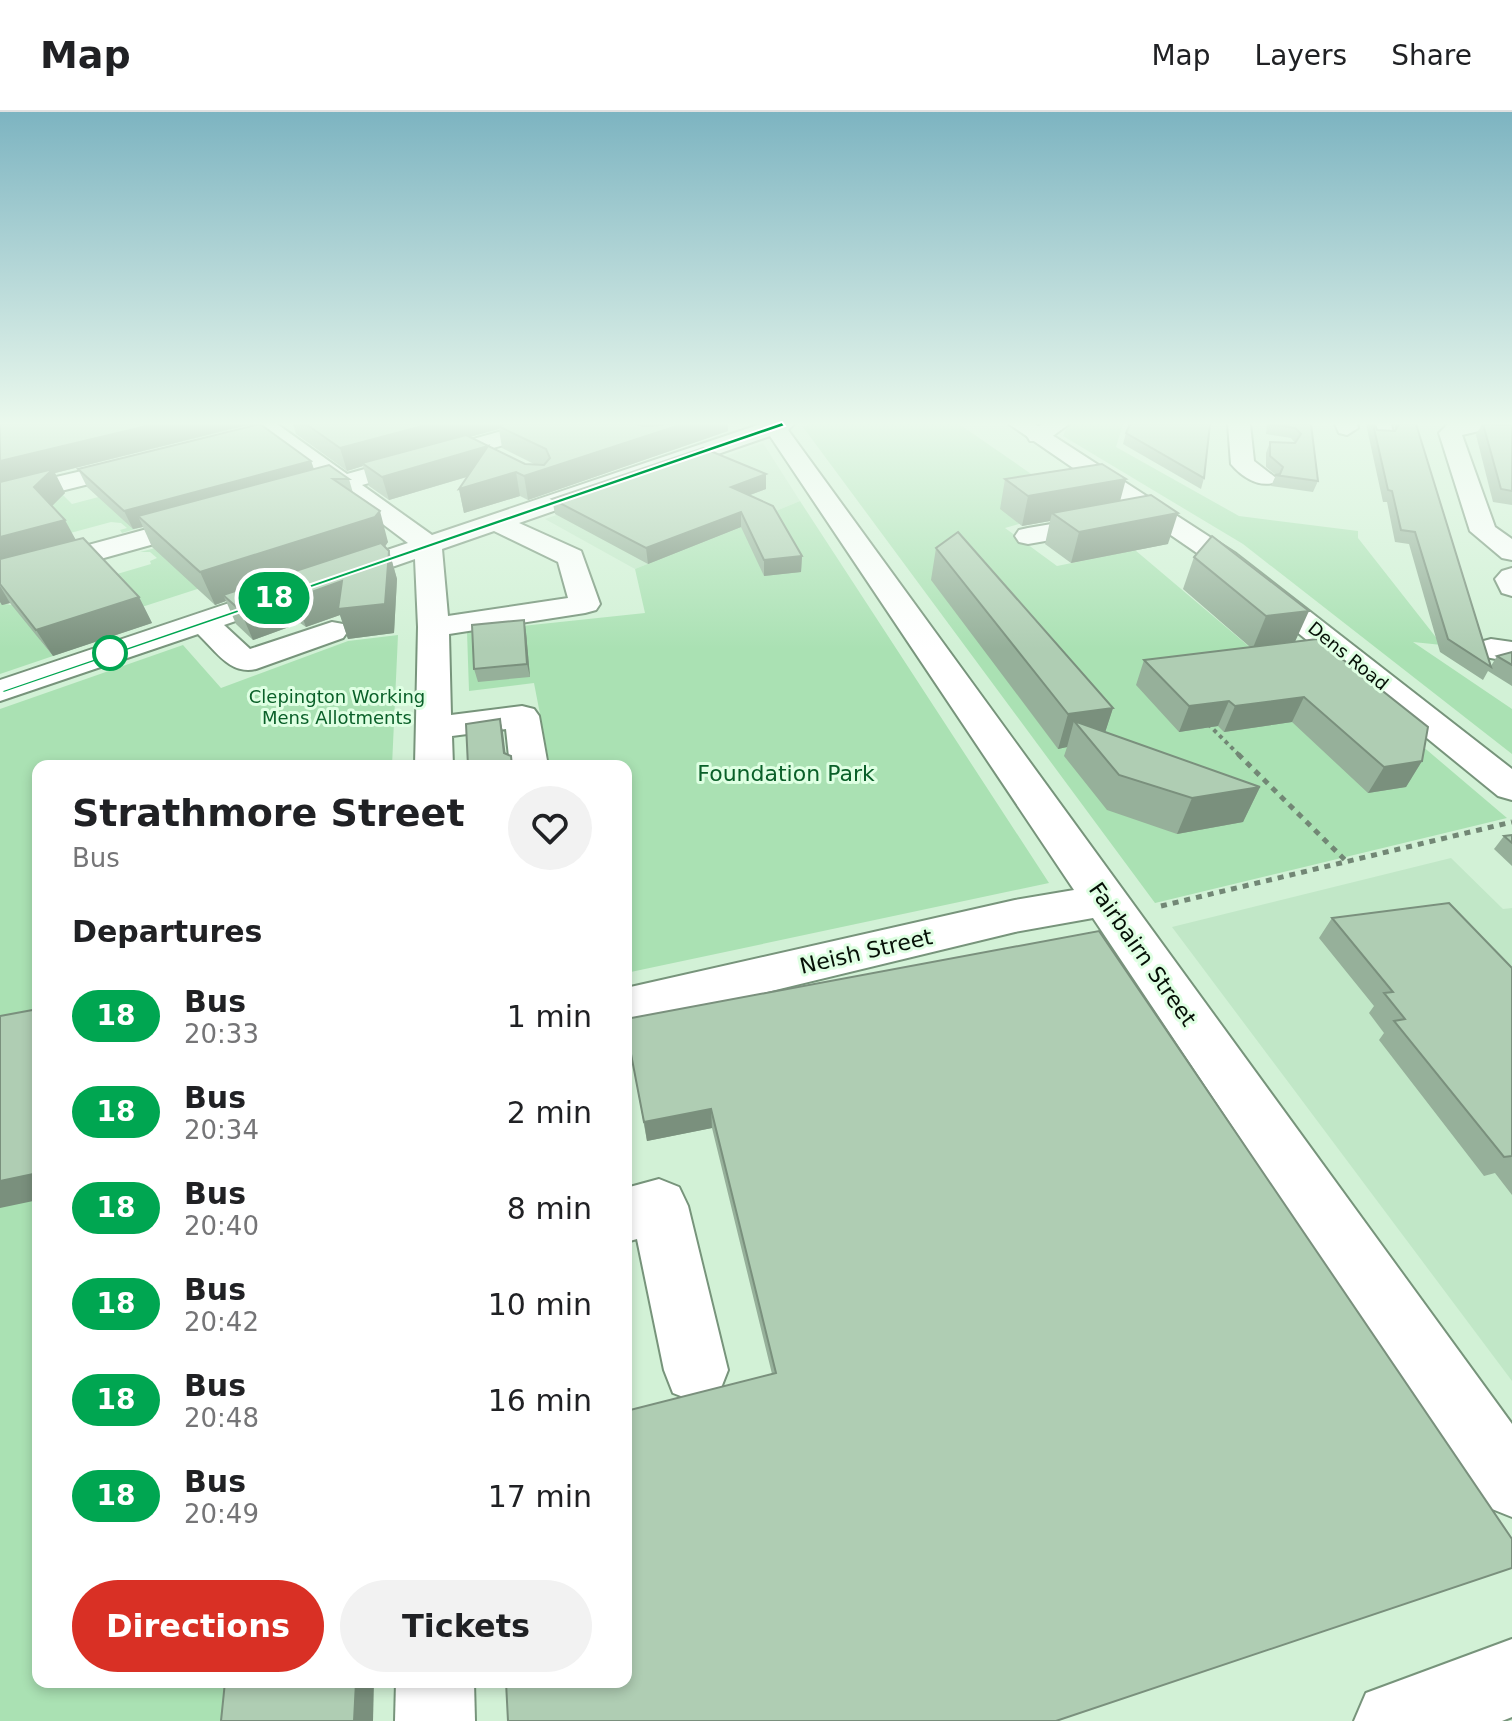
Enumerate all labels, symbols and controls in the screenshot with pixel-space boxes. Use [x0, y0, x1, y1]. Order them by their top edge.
text: Map [40, 33, 131, 77]
text: Map [1151, 39, 1211, 72]
text: Layers [1255, 39, 1347, 72]
text: Share [1391, 39, 1472, 72]
line badge: 18 [238, 572, 310, 624]
text: 18 [255, 581, 293, 614]
street label: Dens Road [1304, 617, 1392, 694]
unlabelled marker [93, 636, 127, 670]
park label: Clepington Working Mens Allotments [249, 686, 425, 728]
park label: Foundation Park [697, 761, 875, 786]
button: heart [508, 786, 592, 870]
text: Strathmore Street [72, 791, 465, 835]
text: Bus [72, 843, 120, 873]
street label: Fairbairn Street [1084, 878, 1202, 1031]
text: Departures [72, 914, 262, 949]
street label: Neish Street [797, 924, 935, 979]
text: Bus [184, 984, 246, 1019]
text: 18 [97, 999, 135, 1032]
text: 1 min [507, 999, 592, 1034]
text: 20:33 [184, 1019, 259, 1049]
text: Bus [184, 1080, 246, 1115]
text: 18 [97, 1095, 135, 1128]
text: 2 min [507, 1095, 592, 1130]
text: 20:34 [184, 1115, 259, 1145]
text: Bus [184, 1176, 246, 1211]
text: 18 [97, 1191, 135, 1224]
text: 8 min [507, 1191, 592, 1226]
text: 20:40 [184, 1211, 259, 1241]
text: Bus [184, 1272, 246, 1307]
text: 18 [97, 1287, 135, 1320]
text: 10 min [488, 1287, 592, 1322]
text: 20:42 [184, 1307, 259, 1337]
text: Bus [184, 1368, 246, 1403]
text: 18 [97, 1383, 135, 1416]
text: 16 min [488, 1383, 592, 1418]
text: 20:48 [184, 1403, 259, 1433]
text: Bus [184, 1464, 246, 1499]
text: 18 [97, 1479, 135, 1512]
text: 17 min [488, 1479, 592, 1514]
text: 20:49 [184, 1499, 259, 1529]
button: Directions [72, 1580, 324, 1672]
button: Tickets [340, 1580, 592, 1672]

